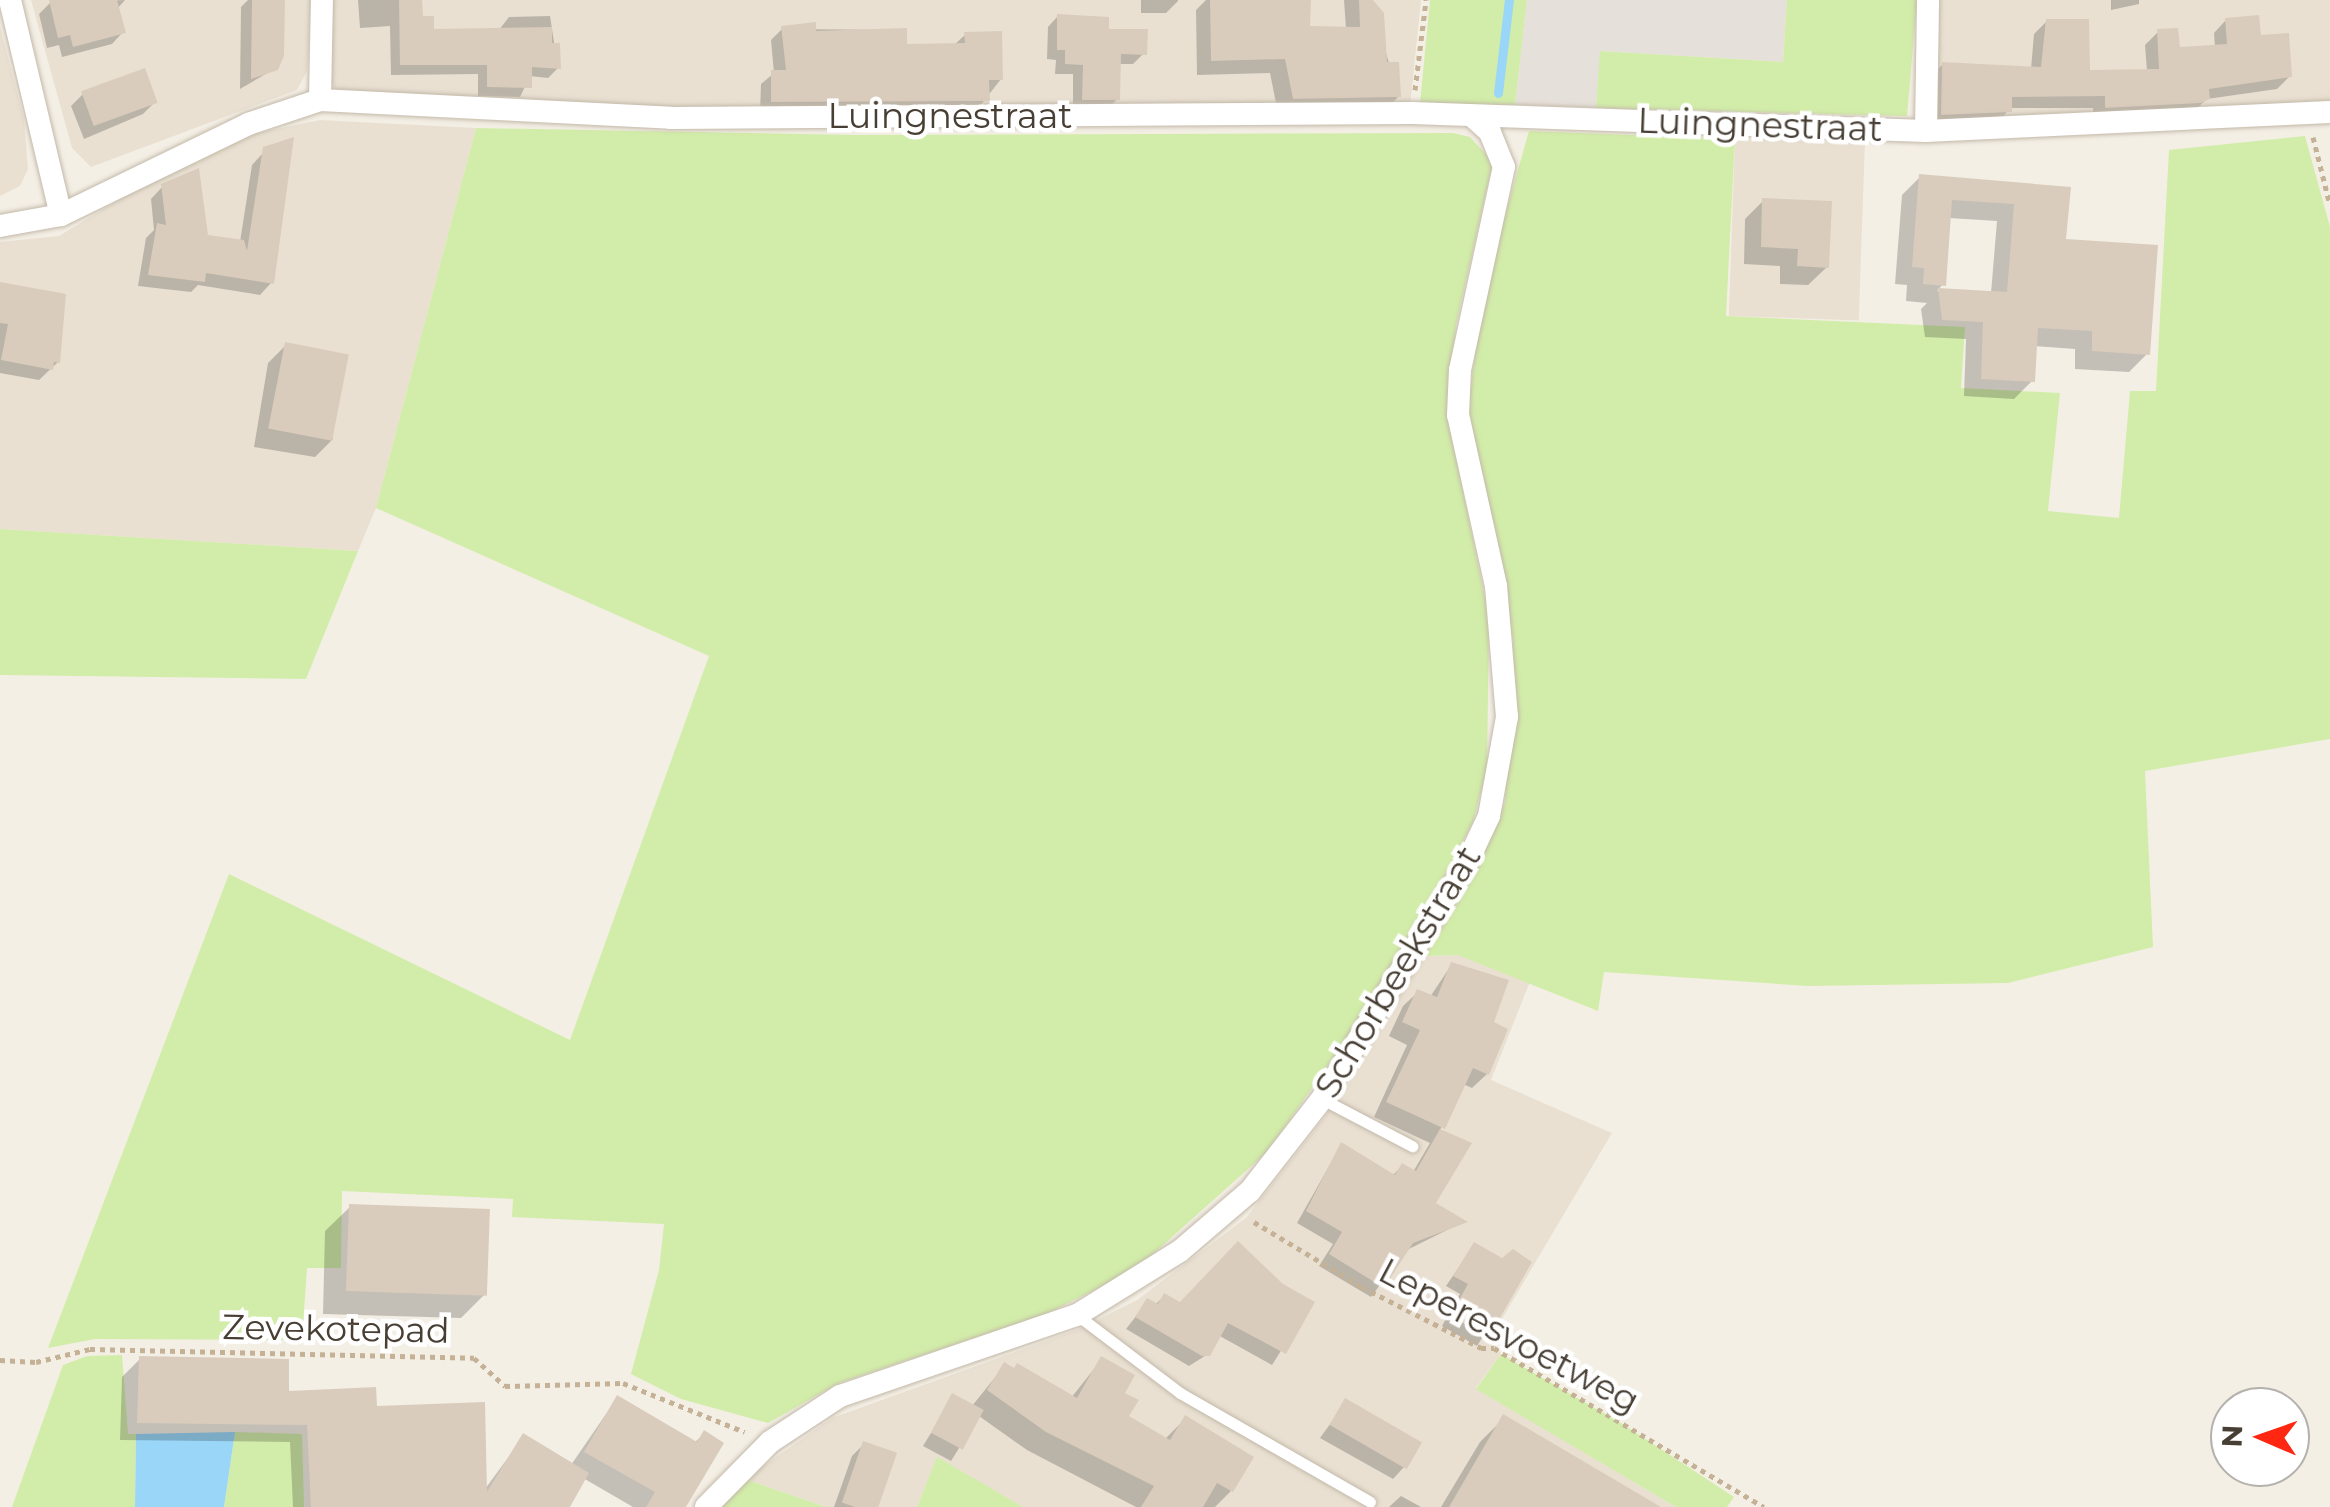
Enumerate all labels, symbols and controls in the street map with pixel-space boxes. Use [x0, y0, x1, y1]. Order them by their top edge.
street label: Luingnestraat [827, 95, 1073, 137]
street label: Luingnestraat [1637, 100, 1883, 150]
street label: Schorbeekstraat [1306, 839, 1490, 1105]
street label: Leperesvoetweg [1372, 1250, 1646, 1422]
street label: Zevekotepad [222, 1306, 450, 1352]
north arrow [2210, 1387, 2310, 1487]
text: N [2215, 1424, 2249, 1448]

